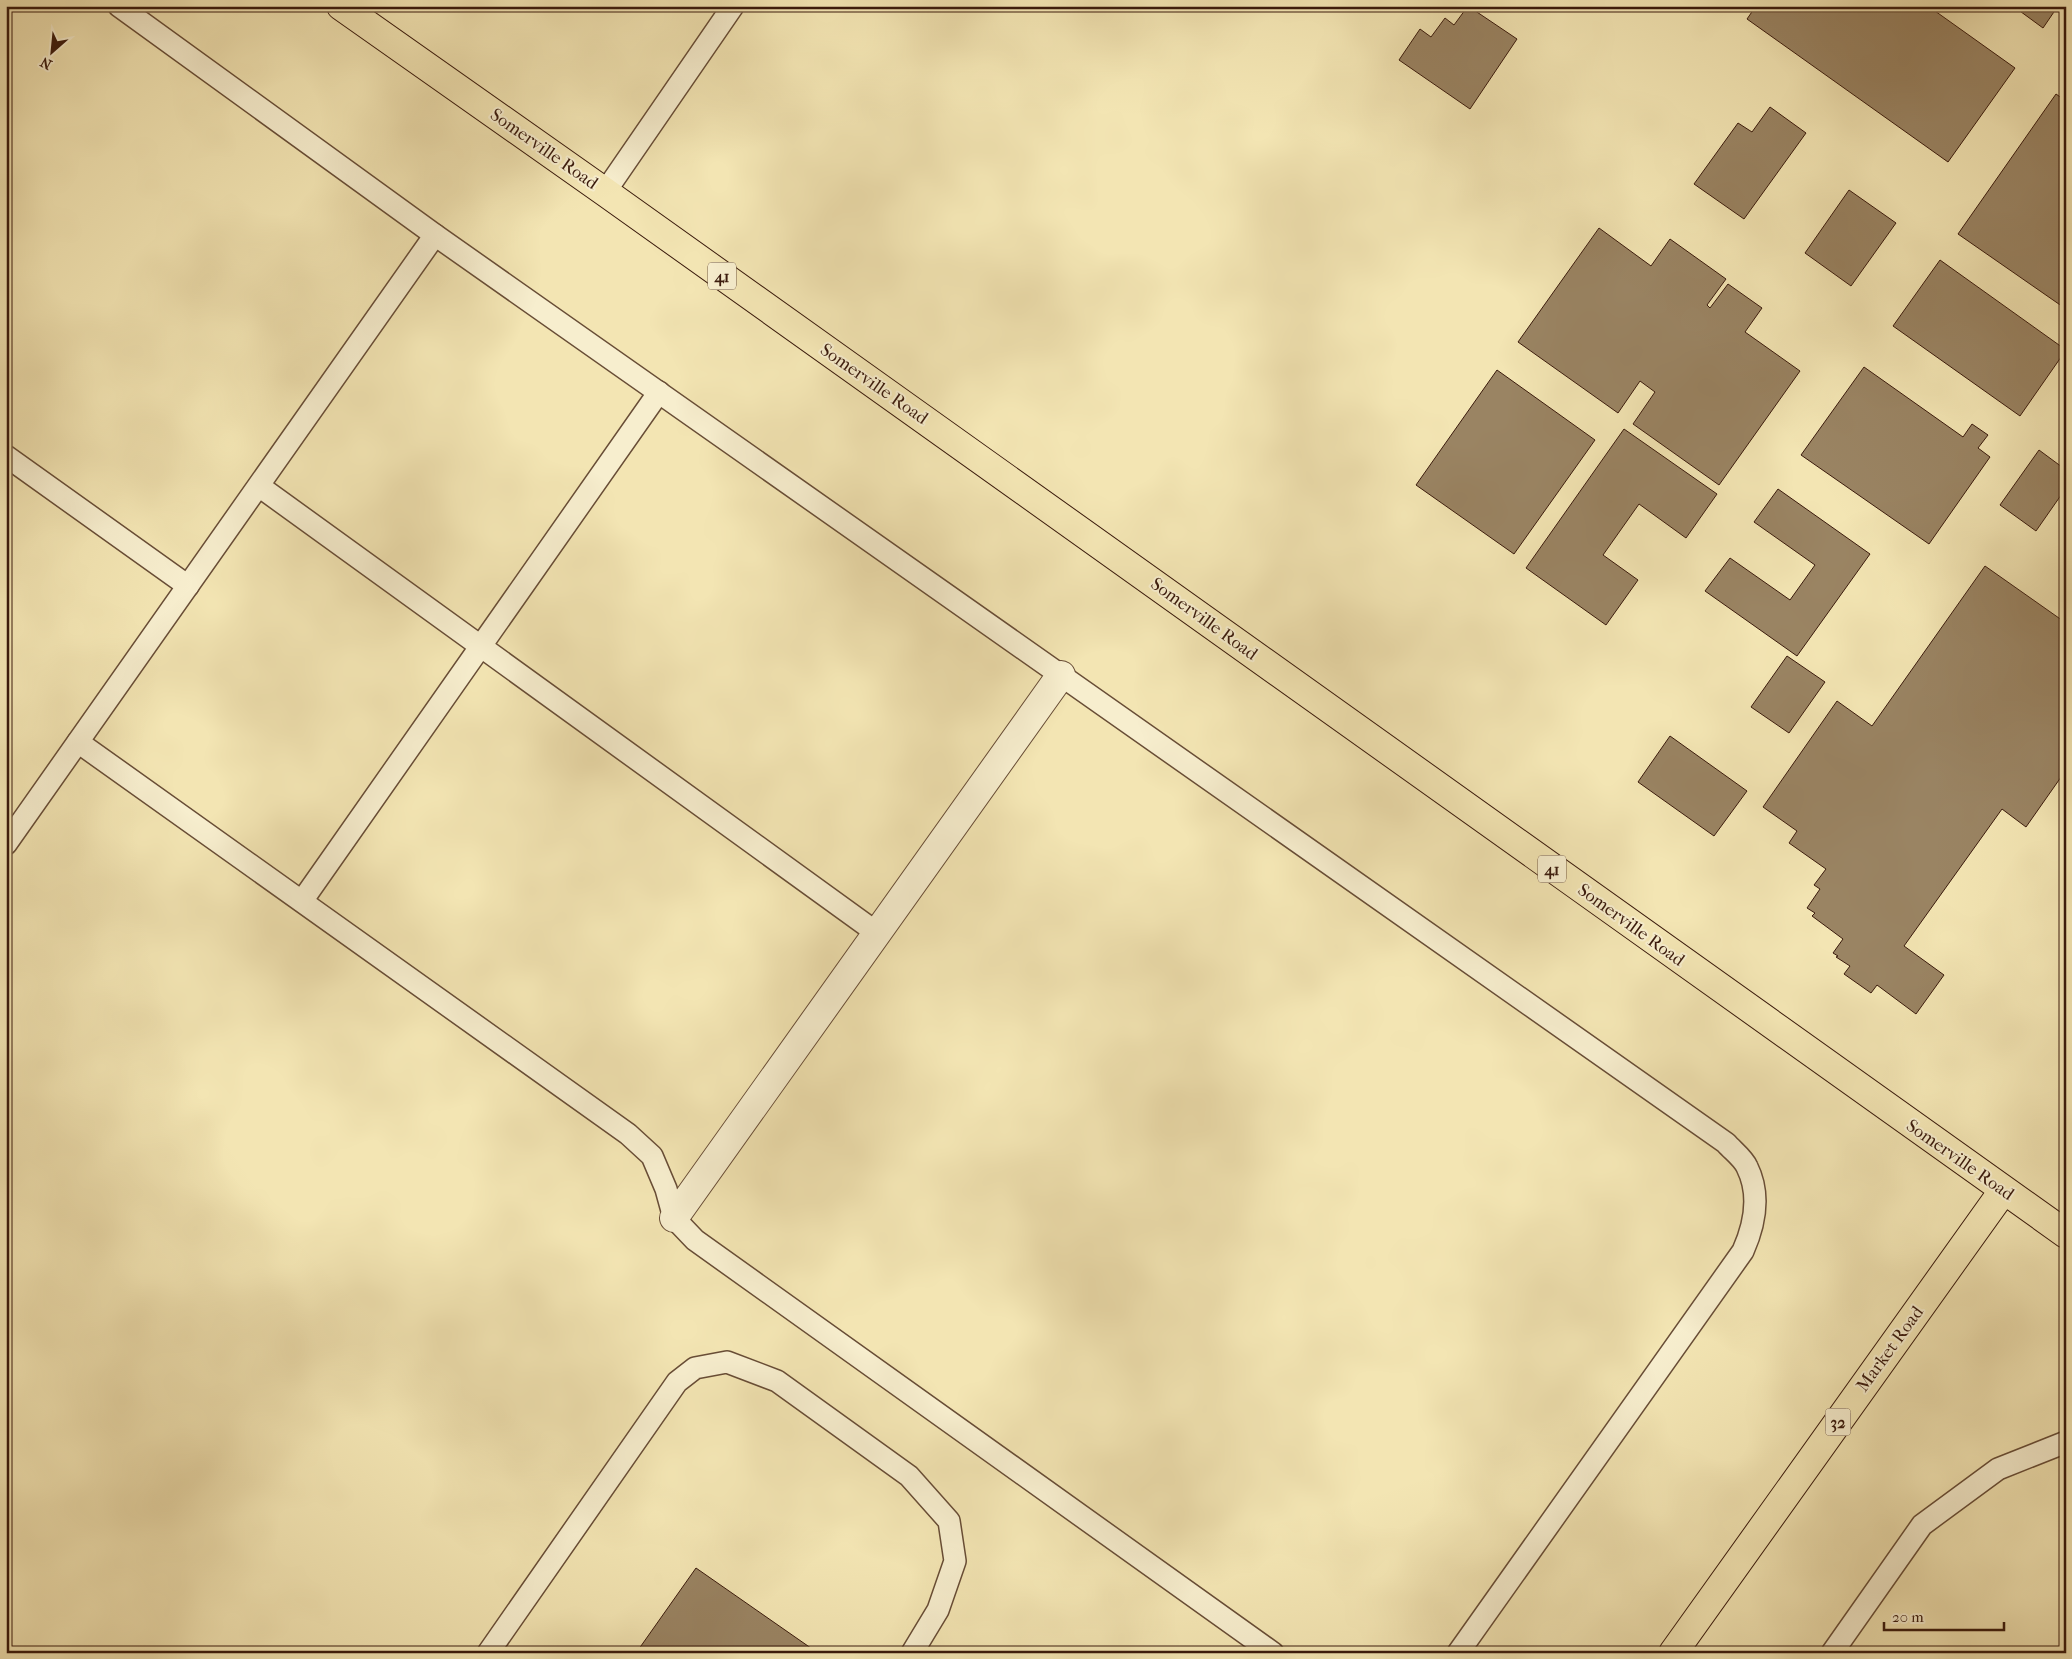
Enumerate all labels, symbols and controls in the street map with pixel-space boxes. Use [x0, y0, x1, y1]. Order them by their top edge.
north arrow [28, 28, 78, 78]
text: N [37, 53, 55, 73]
street label: Somerville Road [486, 104, 602, 194]
road number: 41 [708, 262, 736, 290]
street label: Somerville Road [816, 339, 932, 429]
street label: Somerville Road [1147, 573, 1262, 665]
road number: 41 [1538, 856, 1566, 882]
street label: Somerville Road [1574, 879, 1689, 971]
street label: Somerville Road [1902, 1115, 2018, 1205]
street label: Market Road [1852, 1302, 1928, 1396]
road number: 32 [1826, 1408, 1850, 1435]
scale bar [1884, 1599, 2004, 1631]
text: 20 m [1892, 1608, 1924, 1626]

